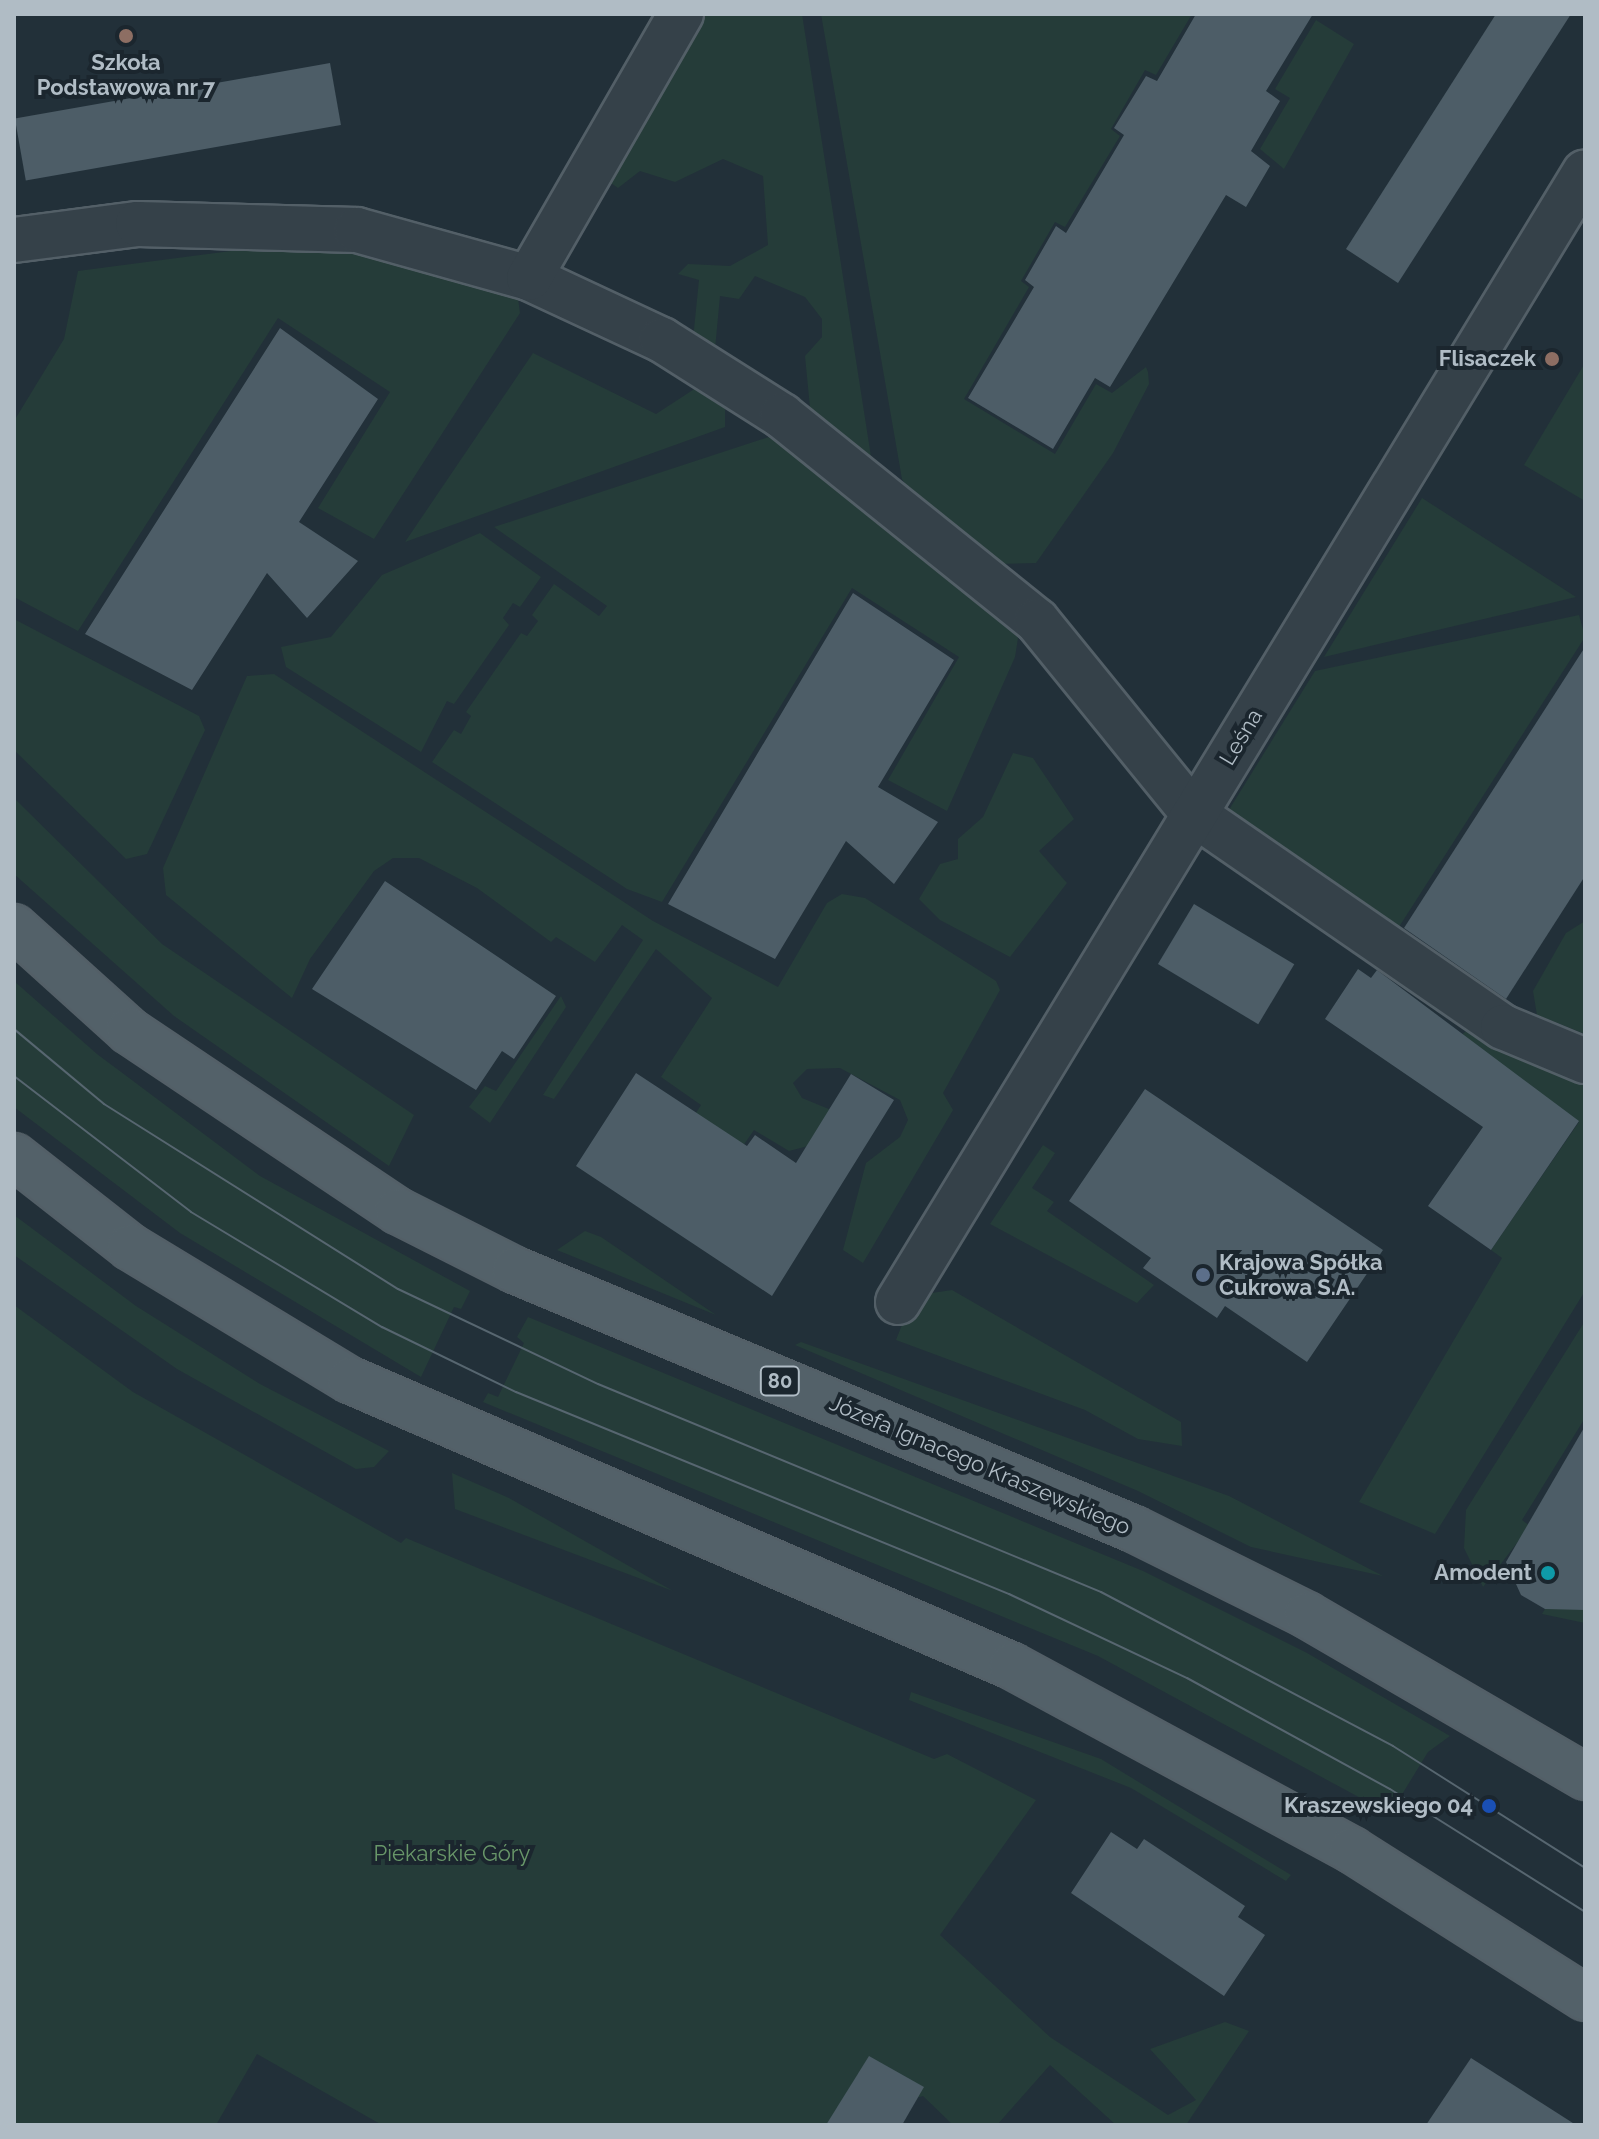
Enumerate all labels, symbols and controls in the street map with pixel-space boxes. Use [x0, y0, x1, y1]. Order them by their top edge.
marker: Szkoła Podstawowa nr 7 [117, 27, 135, 45]
place label: Szkoła Podstawowa nr 7 [37, 49, 215, 100]
place label: Flisaczek [1439, 346, 1536, 372]
marker: Flisaczek [1543, 350, 1561, 368]
street label: Leśna [1214, 704, 1268, 770]
place label: Krajowa Spółka Cukrowa S.A. [1219, 1249, 1383, 1300]
marker: Krajowa Spółka Cukrowa S.A. [1194, 1266, 1212, 1284]
road number: 80 [758, 1365, 802, 1397]
street label: Józefa Ignacego Kraszewskiego [826, 1390, 1134, 1540]
place label: Amodent [1434, 1560, 1532, 1586]
marker: Amodent [1539, 1564, 1557, 1582]
place label: Kraszewskiego 04 [1284, 1793, 1473, 1819]
marker: Kraszewskiego 04 [1480, 1797, 1498, 1815]
park label: Piekarskie Góry [374, 1841, 530, 1867]

